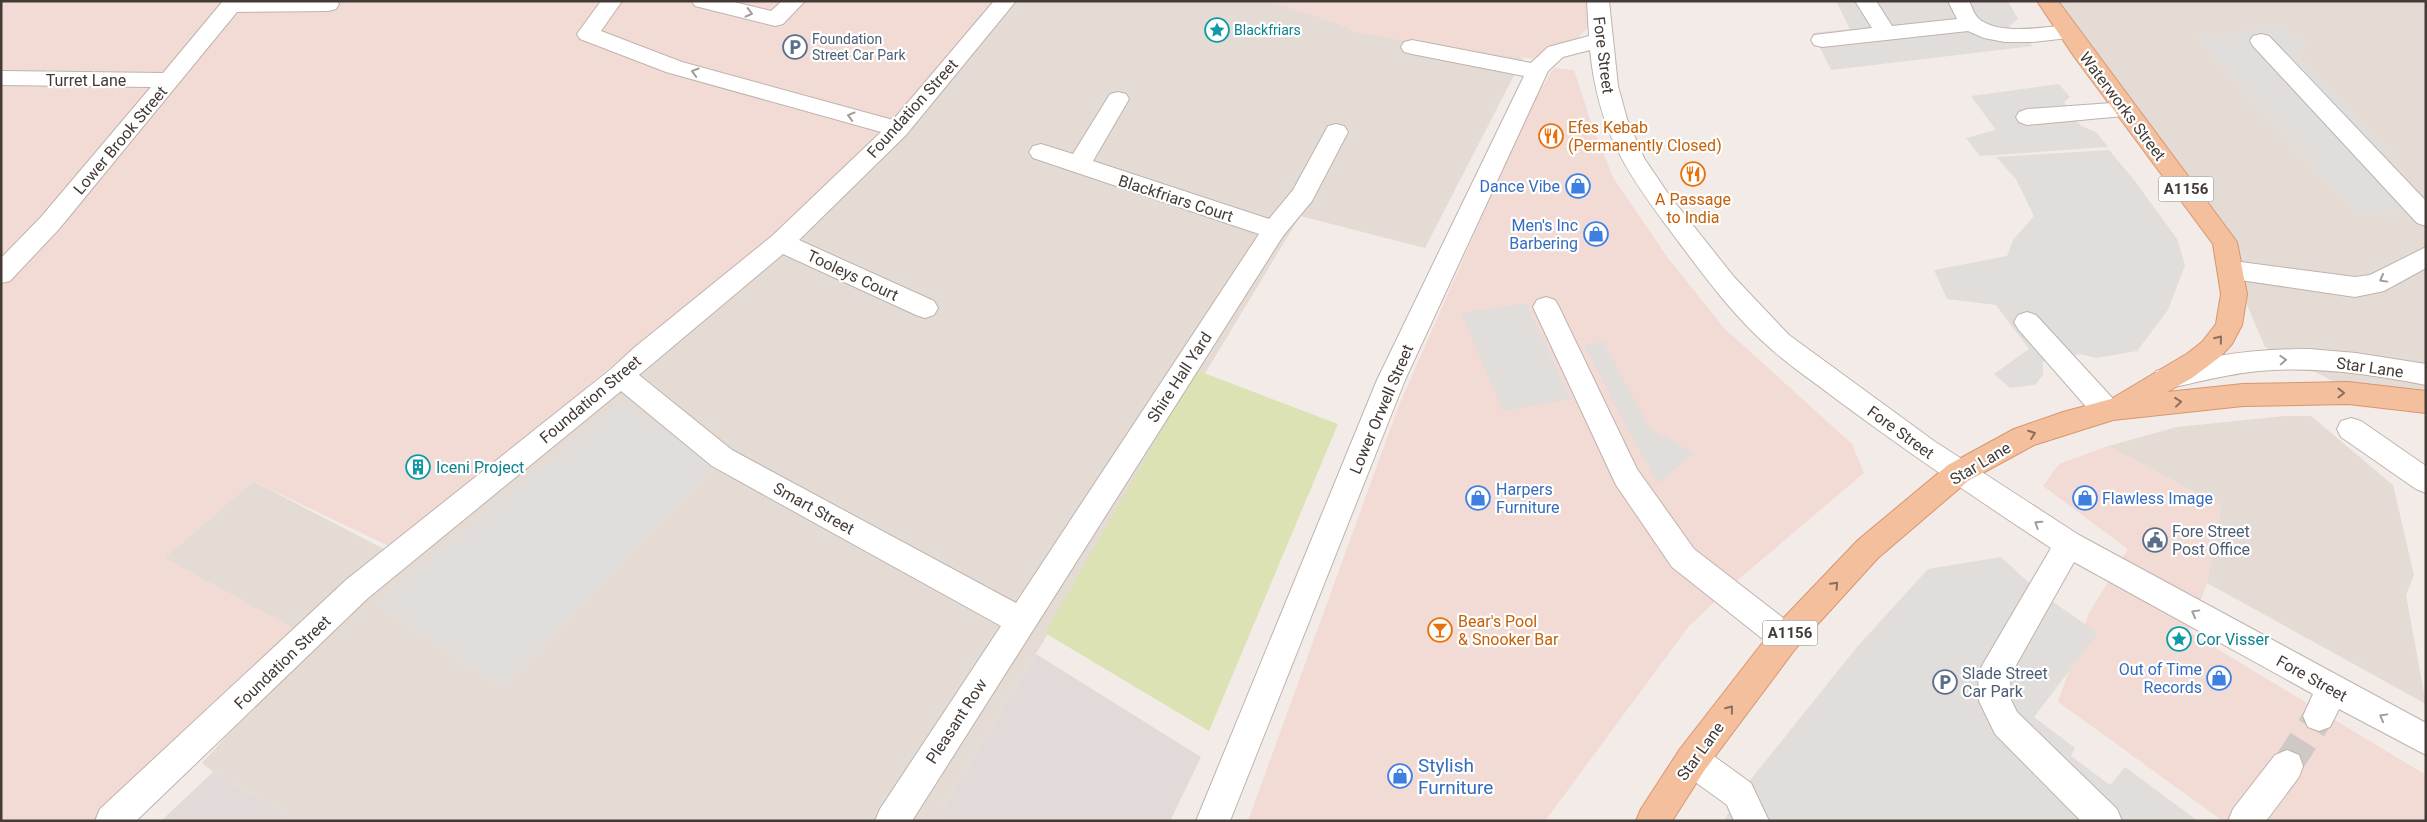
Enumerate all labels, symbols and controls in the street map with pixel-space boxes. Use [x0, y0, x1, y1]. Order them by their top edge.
one-way arrow [745, 7, 754, 18]
street label: Fore Street [1589, 15, 1618, 95]
place icon: Blackfriars [1204, 17, 1230, 43]
place label: Blackfriars [1234, 22, 1301, 38]
place label: Foundation Street Car Park [812, 31, 906, 63]
parking icon: Foundation Street Car Park [782, 34, 808, 60]
street label: Waterworks Street [2076, 48, 2170, 164]
street label: Foundation Street [863, 55, 962, 162]
one-way arrow [691, 68, 699, 78]
street label: Turret Lane [46, 71, 126, 90]
street label: Lower Brook Street [70, 82, 171, 198]
one-way arrow [847, 111, 856, 122]
place label: Efes Kebab (Permanently Closed) [1568, 118, 1722, 155]
restaurant icon: Efes Kebab (Permanently Closed) [1538, 123, 1564, 149]
restaurant icon: A Passage to India [1680, 161, 1706, 187]
street label: Blackfriars Court [1116, 171, 1236, 226]
shop icon: Dance Vibe [1565, 173, 1591, 199]
road number: A1156 [2158, 176, 2214, 202]
place label: Dance Vibe [1480, 177, 1560, 196]
place label: A Passage to India [1655, 190, 1731, 227]
place label: Men's Inc Barbering [1509, 216, 1578, 253]
shop icon: Men's Inc Barbering [1583, 221, 1609, 247]
street label: Tooleys Court [804, 246, 901, 305]
one-way arrow [2379, 273, 2388, 283]
street label: Shire Hall Yard [1143, 329, 1216, 426]
one-way arrow [2214, 336, 2222, 345]
street label: Lower Orwell Street [1346, 342, 1417, 477]
street label: Foundation Street [536, 351, 645, 447]
street label: Star Lane [2335, 353, 2405, 382]
one-way arrow [2280, 355, 2288, 366]
one-way arrow [2337, 388, 2345, 398]
one-way arrow [2175, 397, 2183, 408]
street label: Fore Street [1864, 402, 1938, 463]
one-way arrow [2027, 430, 2036, 440]
street label: Star Lane [1946, 438, 2014, 489]
building icon: Iceni Project [405, 454, 431, 480]
place label: Iceni Project [436, 458, 524, 477]
street label: Smart Street [770, 478, 857, 538]
place label: Harpers Furniture [1496, 480, 1559, 517]
shop icon: Harpers Furniture [1465, 485, 1491, 511]
shop icon: Flawless Image [2072, 485, 2098, 511]
place label: Flawless Image [2102, 489, 2213, 508]
one-way arrow [2035, 521, 2044, 531]
place label: Fore Street Post Office [2172, 522, 2250, 559]
public building icon: Fore Street Post Office [2142, 527, 2168, 553]
one-way arrow [1829, 581, 1838, 590]
one-way arrow [2191, 610, 2200, 620]
street label: Foundation Street [230, 612, 334, 713]
place label: Bear's Pool & Snooker Bar [1458, 612, 1559, 649]
bar icon: Bear's Pool & Snooker Bar [1427, 617, 1453, 643]
road number: A1156 [1762, 620, 1818, 646]
place icon: Cor Visser [2166, 626, 2192, 652]
place label: Cor Visser [2196, 630, 2270, 649]
street label: Fore Street [2273, 651, 2350, 706]
place label: Out of Time Records [2119, 660, 2202, 697]
place label: Slade Street Car Park [1962, 664, 2048, 701]
shop icon: Out of Time Records [2206, 665, 2232, 691]
parking icon: Slade Street Car Park [1932, 669, 1958, 695]
street label: Pleasant Row [922, 675, 991, 767]
one-way arrow [1725, 706, 1733, 715]
one-way arrow [2379, 713, 2388, 723]
street label: Star Lane [1673, 718, 1728, 784]
place label: Stylish Furniture [1418, 754, 1493, 799]
shop icon: Stylish Furniture [1387, 763, 1413, 789]

